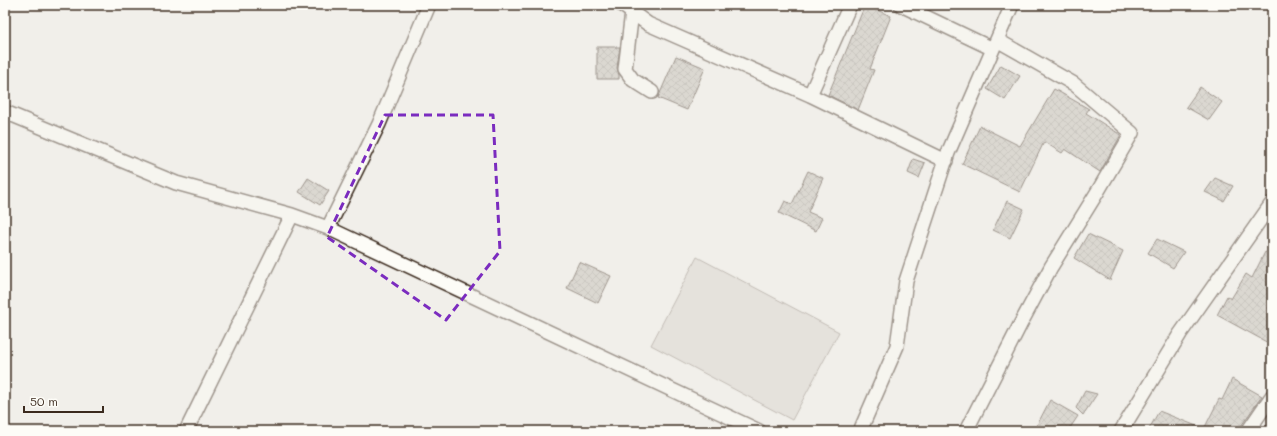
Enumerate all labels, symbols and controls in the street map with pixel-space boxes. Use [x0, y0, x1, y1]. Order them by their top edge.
scale bar [24, 388, 103, 414]
text: 50 m [30, 393, 58, 409]

